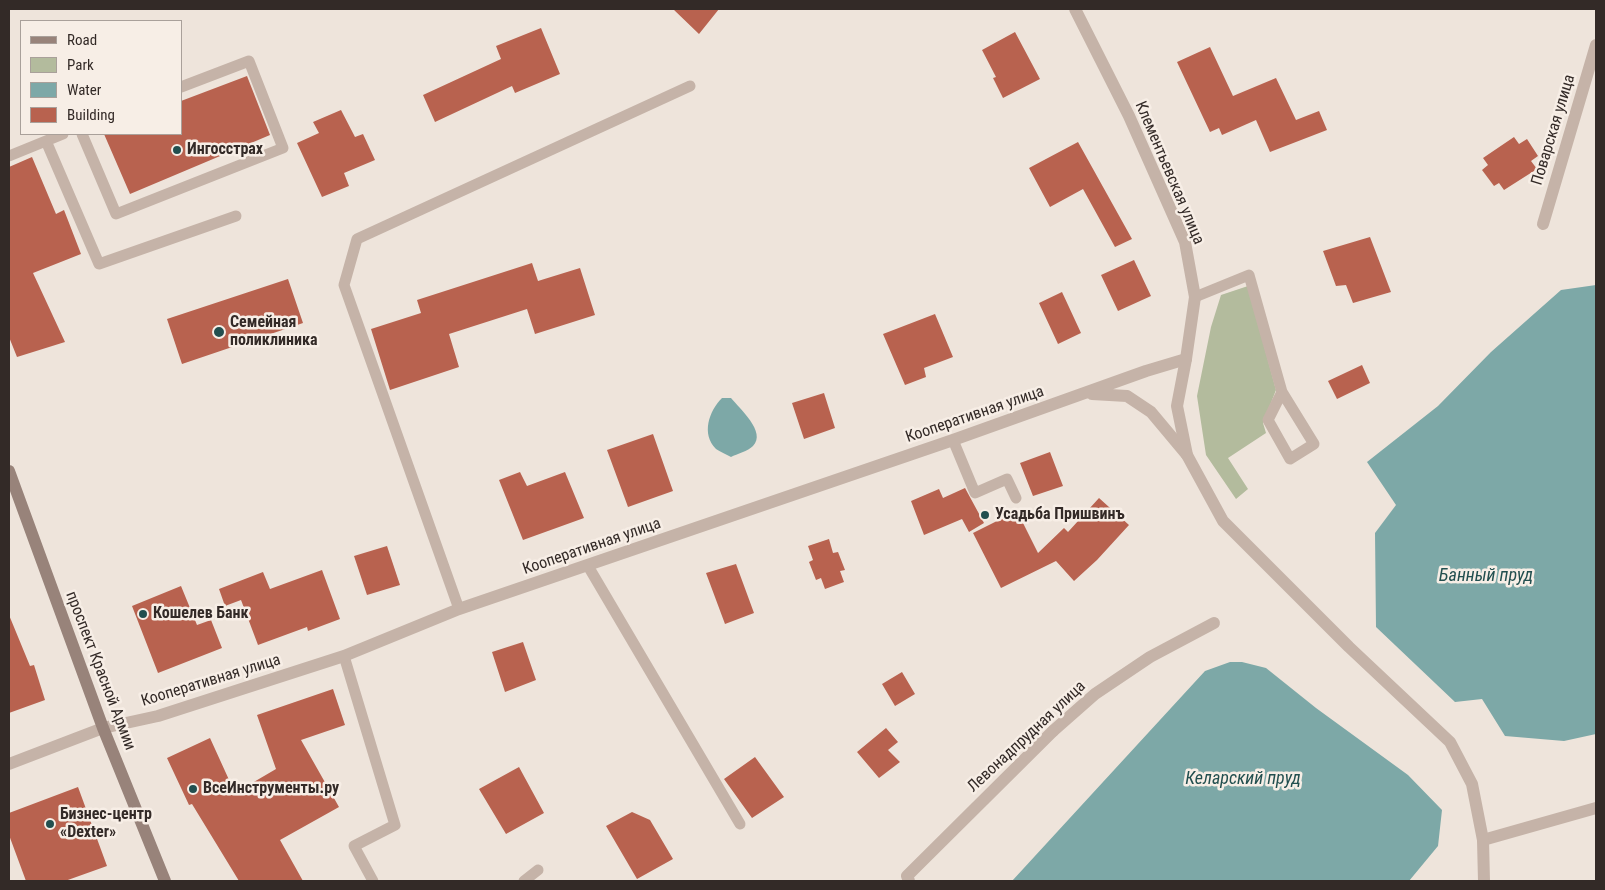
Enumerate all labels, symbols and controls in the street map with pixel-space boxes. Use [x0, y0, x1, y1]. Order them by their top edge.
legend [20, 20, 182, 135]
text: Road [67, 31, 97, 49]
text: Park [67, 56, 94, 74]
street label: Поварская улица [1528, 72, 1580, 188]
text: Water [67, 81, 101, 99]
street label: Клементьевская улица [1130, 99, 1208, 247]
text: Building [67, 106, 115, 124]
place label: Ингосстрах [187, 140, 263, 160]
marker: Ингосстрах [171, 144, 183, 156]
place label: Семейная поликлиника [230, 313, 318, 351]
marker: Семейная поликлиника [212, 325, 226, 339]
street label: Кооперативная улица [903, 382, 1047, 448]
place label: Усадьба Пришвинъ [995, 505, 1125, 525]
marker: Усадьба Пришвинъ [979, 509, 991, 521]
street label: Кооперативная улица [520, 514, 664, 580]
water label: Банный пруд [1439, 565, 1533, 587]
street label: проспект Красной Армии [61, 589, 139, 753]
place label: Кошелев Банк [153, 604, 249, 624]
marker: Кошелев Банк [137, 608, 149, 620]
street label: Кооперативная улица [139, 651, 283, 711]
street label: Левонадпрудная улица [964, 677, 1090, 797]
water label: Келарский пруд [1185, 768, 1301, 790]
place label: ВсеИнструменты.ру [203, 779, 339, 799]
marker: ВсеИнструменты.ру [187, 783, 199, 795]
place label: Бизнес-центр «Dexter» [60, 805, 152, 843]
marker: Бизнес-центр «Dexter» [44, 818, 56, 830]

